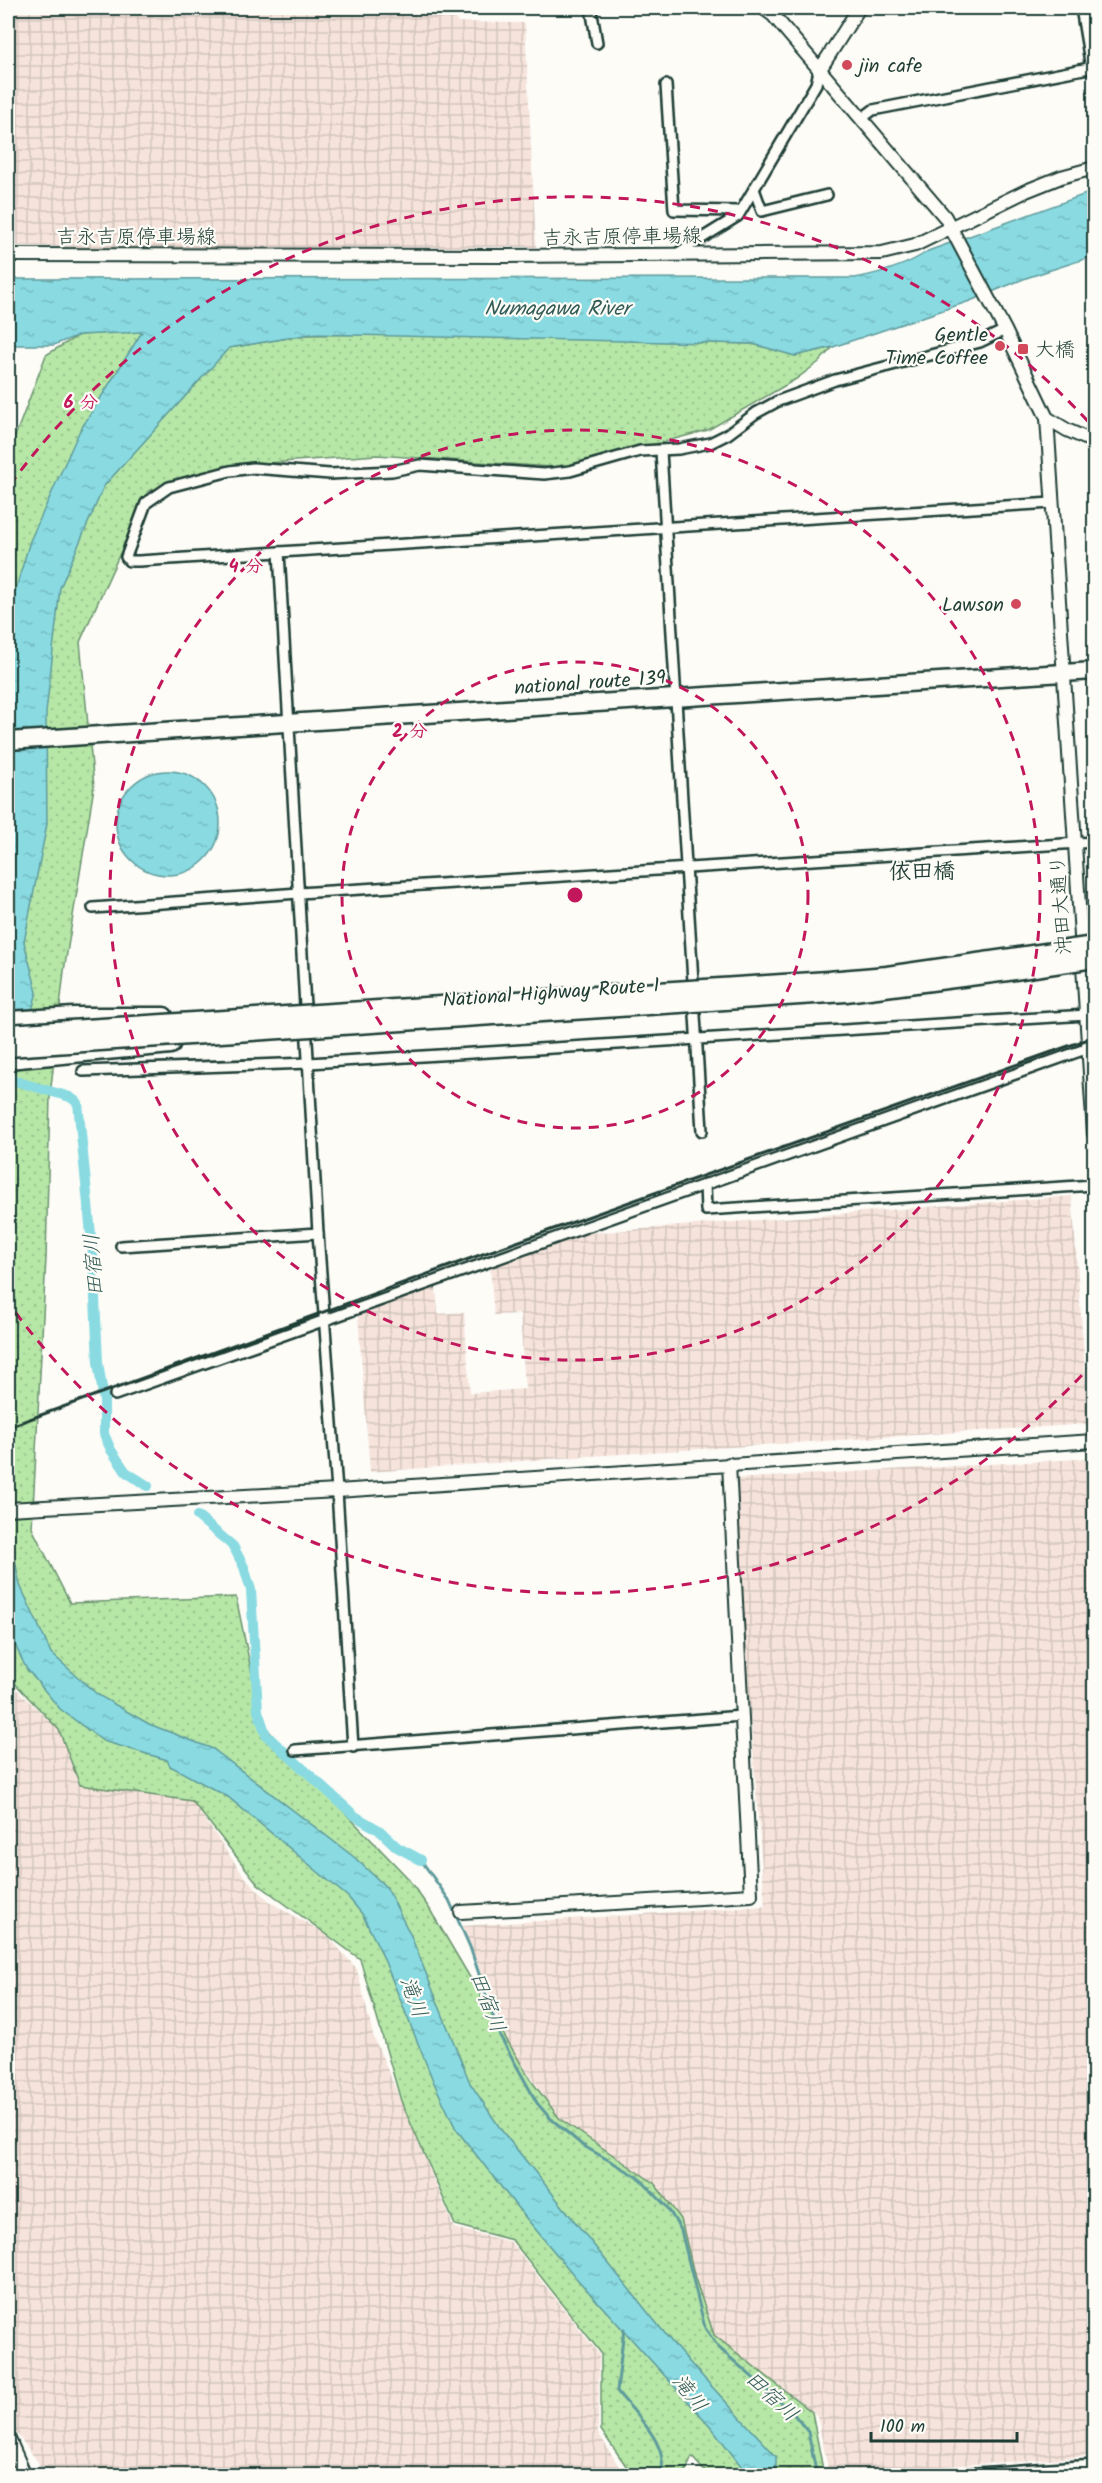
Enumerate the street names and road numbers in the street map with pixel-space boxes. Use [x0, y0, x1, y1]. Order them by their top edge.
street label: 吉永吉原停車場線 [542, 221, 702, 255]
street label: 吉永吉原停車場線 [56, 222, 216, 254]
street label: national route 139 [513, 663, 667, 705]
street label: 沖田大通り [1043, 854, 1081, 956]
street label: National Highway Route 1 [442, 970, 661, 1018]

